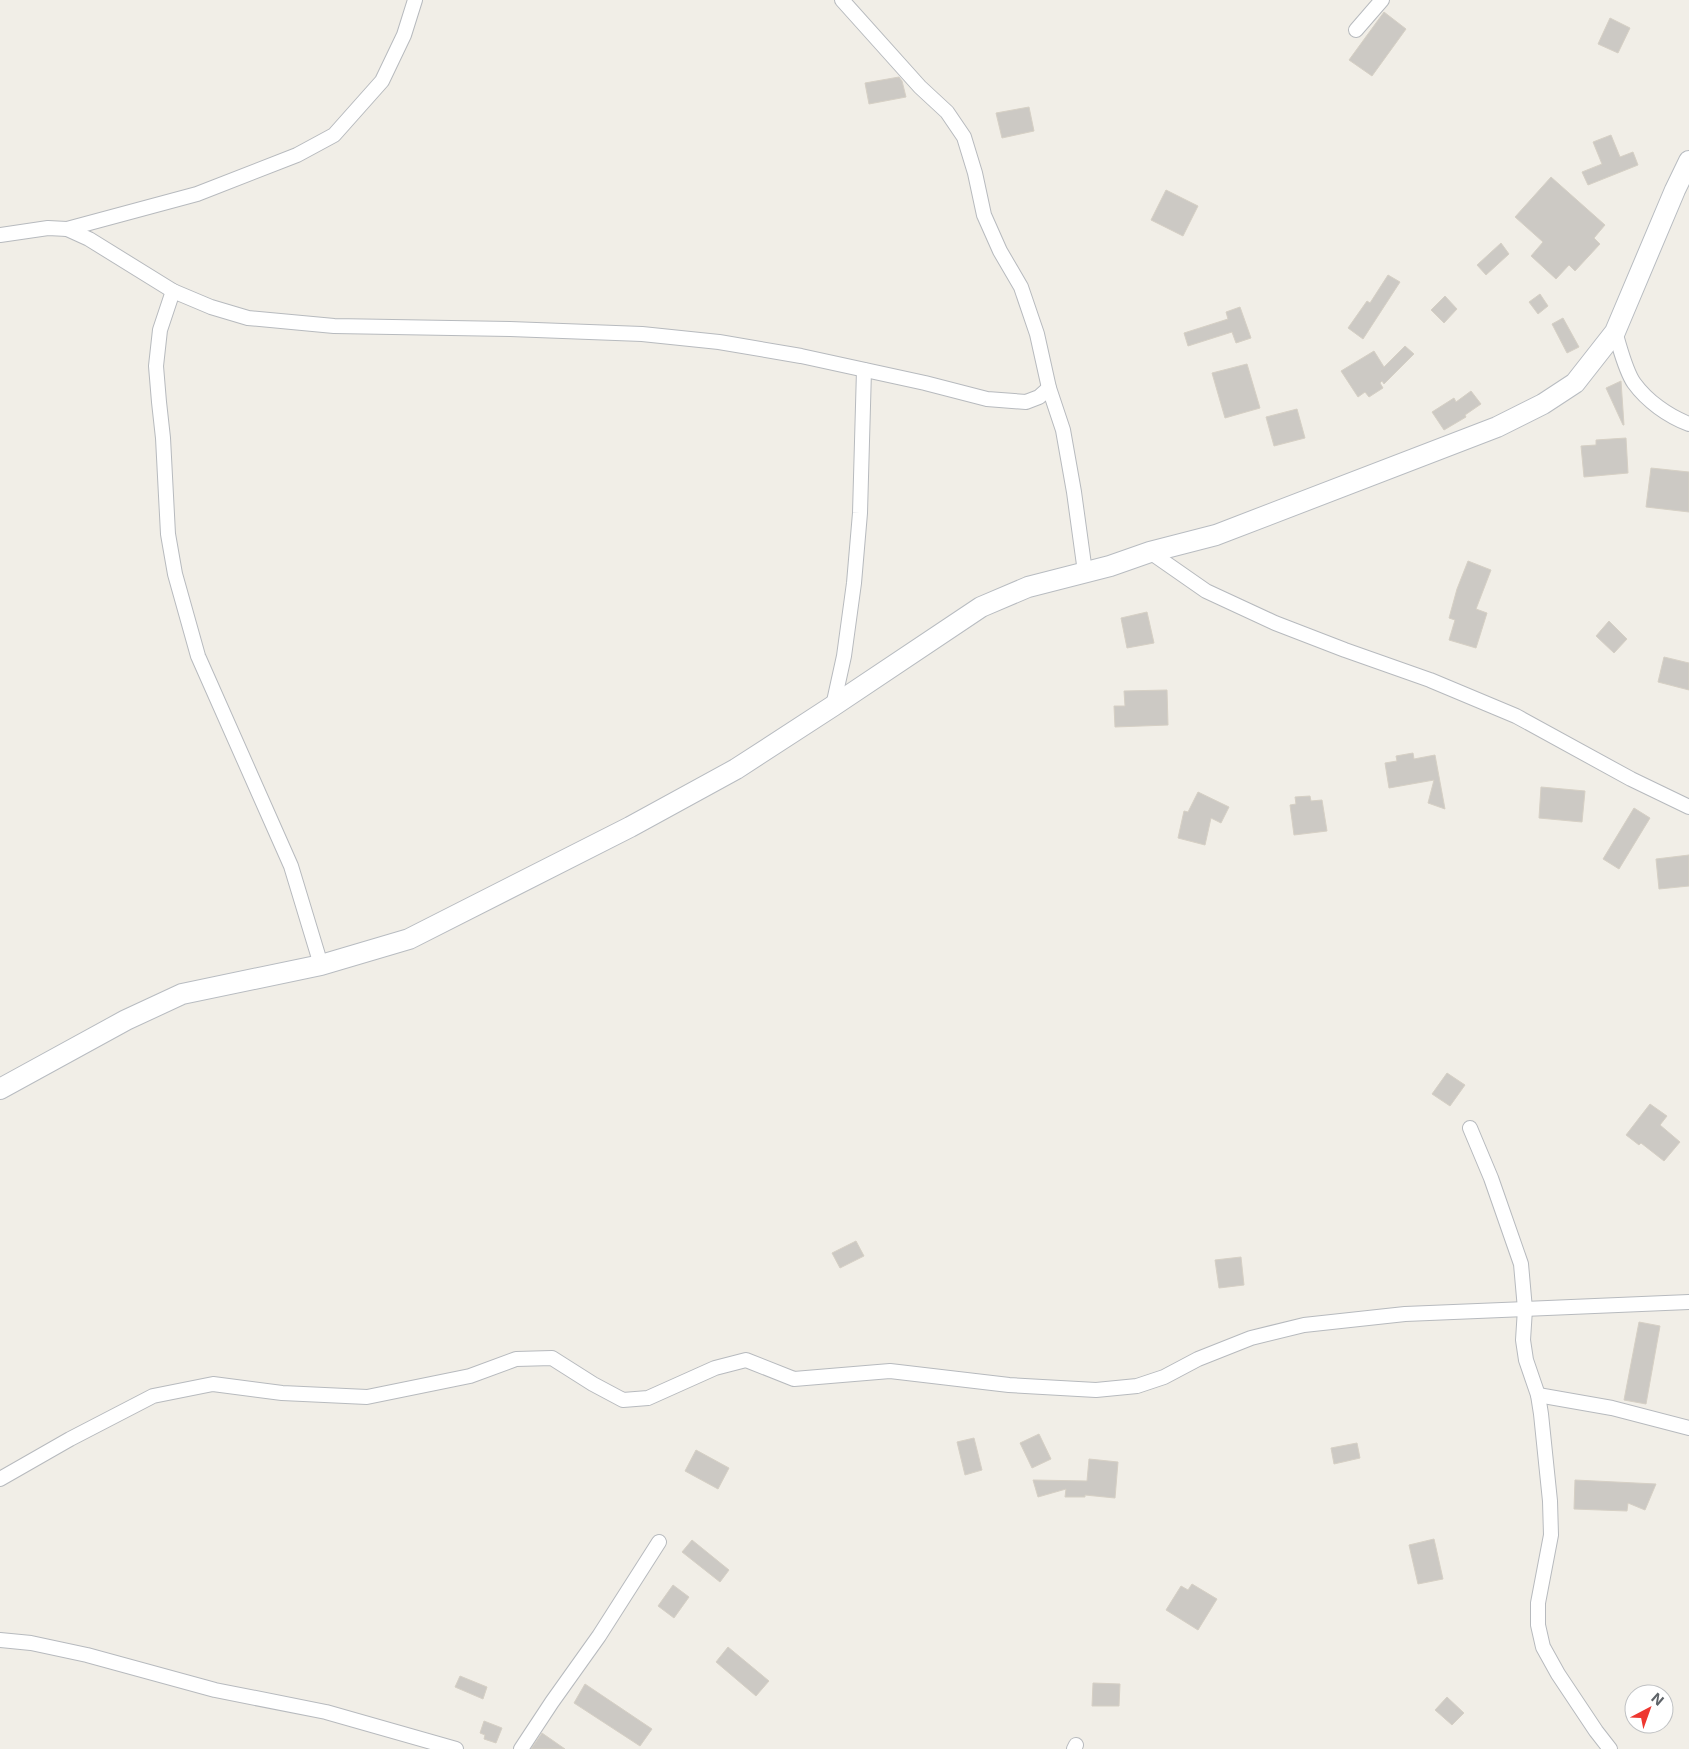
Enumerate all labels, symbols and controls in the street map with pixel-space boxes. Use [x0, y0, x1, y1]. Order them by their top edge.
north arrow [1624, 1684, 1674, 1734]
text: N [1648, 1689, 1667, 1709]

